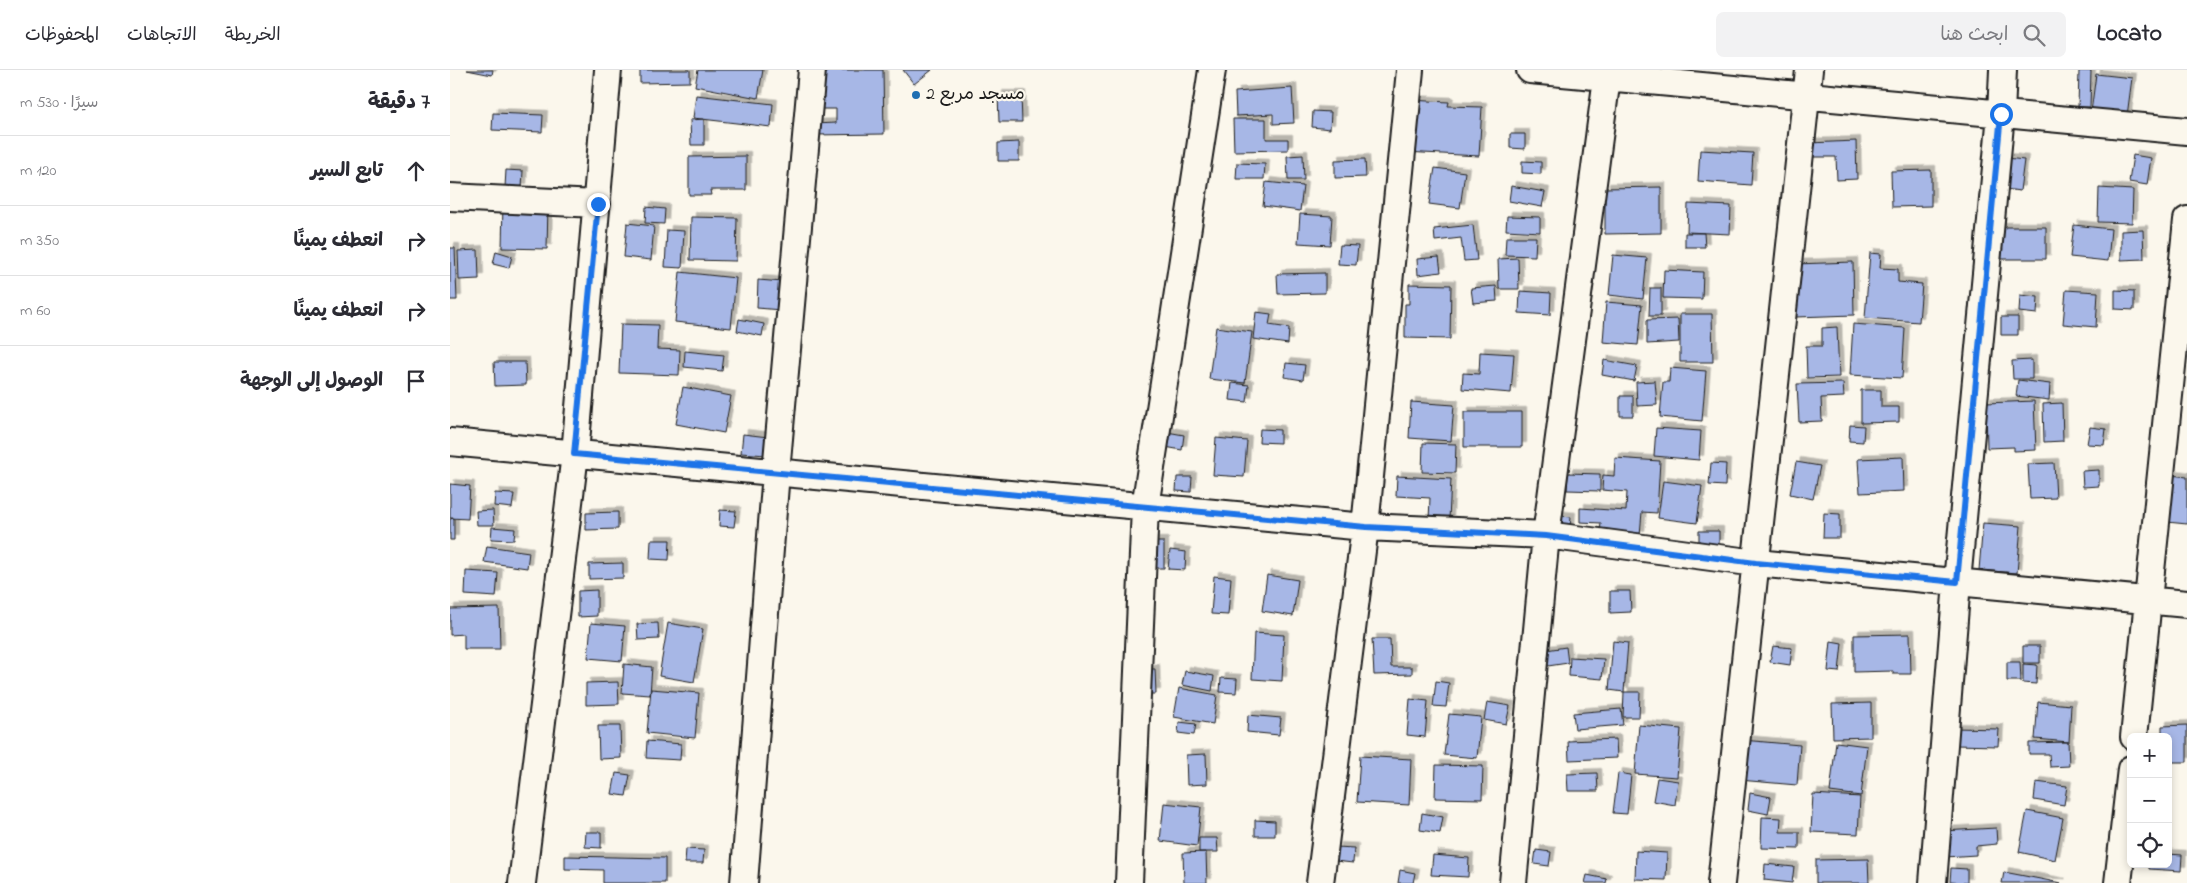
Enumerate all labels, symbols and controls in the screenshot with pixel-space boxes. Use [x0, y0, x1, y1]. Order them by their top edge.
search box [1716, 12, 2066, 57]
text: Locato [2096, 17, 2162, 52]
icon: search [2020, 21, 2048, 49]
text: ابحث هنا [1940, 22, 2008, 49]
text: المحفوظات [25, 23, 99, 49]
text: الاتجاهات [127, 23, 197, 49]
text: الخريطة [225, 23, 281, 49]
place label: مسجد مربع 2 [926, 82, 1025, 108]
text: 7 دقيقة [368, 88, 430, 118]
marker: مسجد مربع 2 [910, 89, 922, 101]
text: سيرًا · 530 m [20, 91, 98, 115]
route start [1990, 103, 2013, 126]
icon: ahead [402, 157, 430, 185]
text: تابع السير [311, 158, 383, 185]
text: 120 m [20, 159, 56, 183]
route end [587, 193, 610, 216]
icon: right [402, 227, 430, 255]
text: انعطف يمينًا [293, 228, 383, 255]
text: 350 m [20, 229, 59, 253]
icon: right [402, 297, 430, 325]
text: انعطف يمينًا [293, 298, 383, 325]
text: 60 m [20, 299, 50, 323]
icon: arrive [402, 367, 430, 395]
text: الوصول إلى الوجهة [240, 368, 383, 395]
map controls [2127, 733, 2172, 868]
button: + [2127, 733, 2172, 778]
button: − [2127, 778, 2172, 823]
button: locate [2127, 823, 2172, 868]

